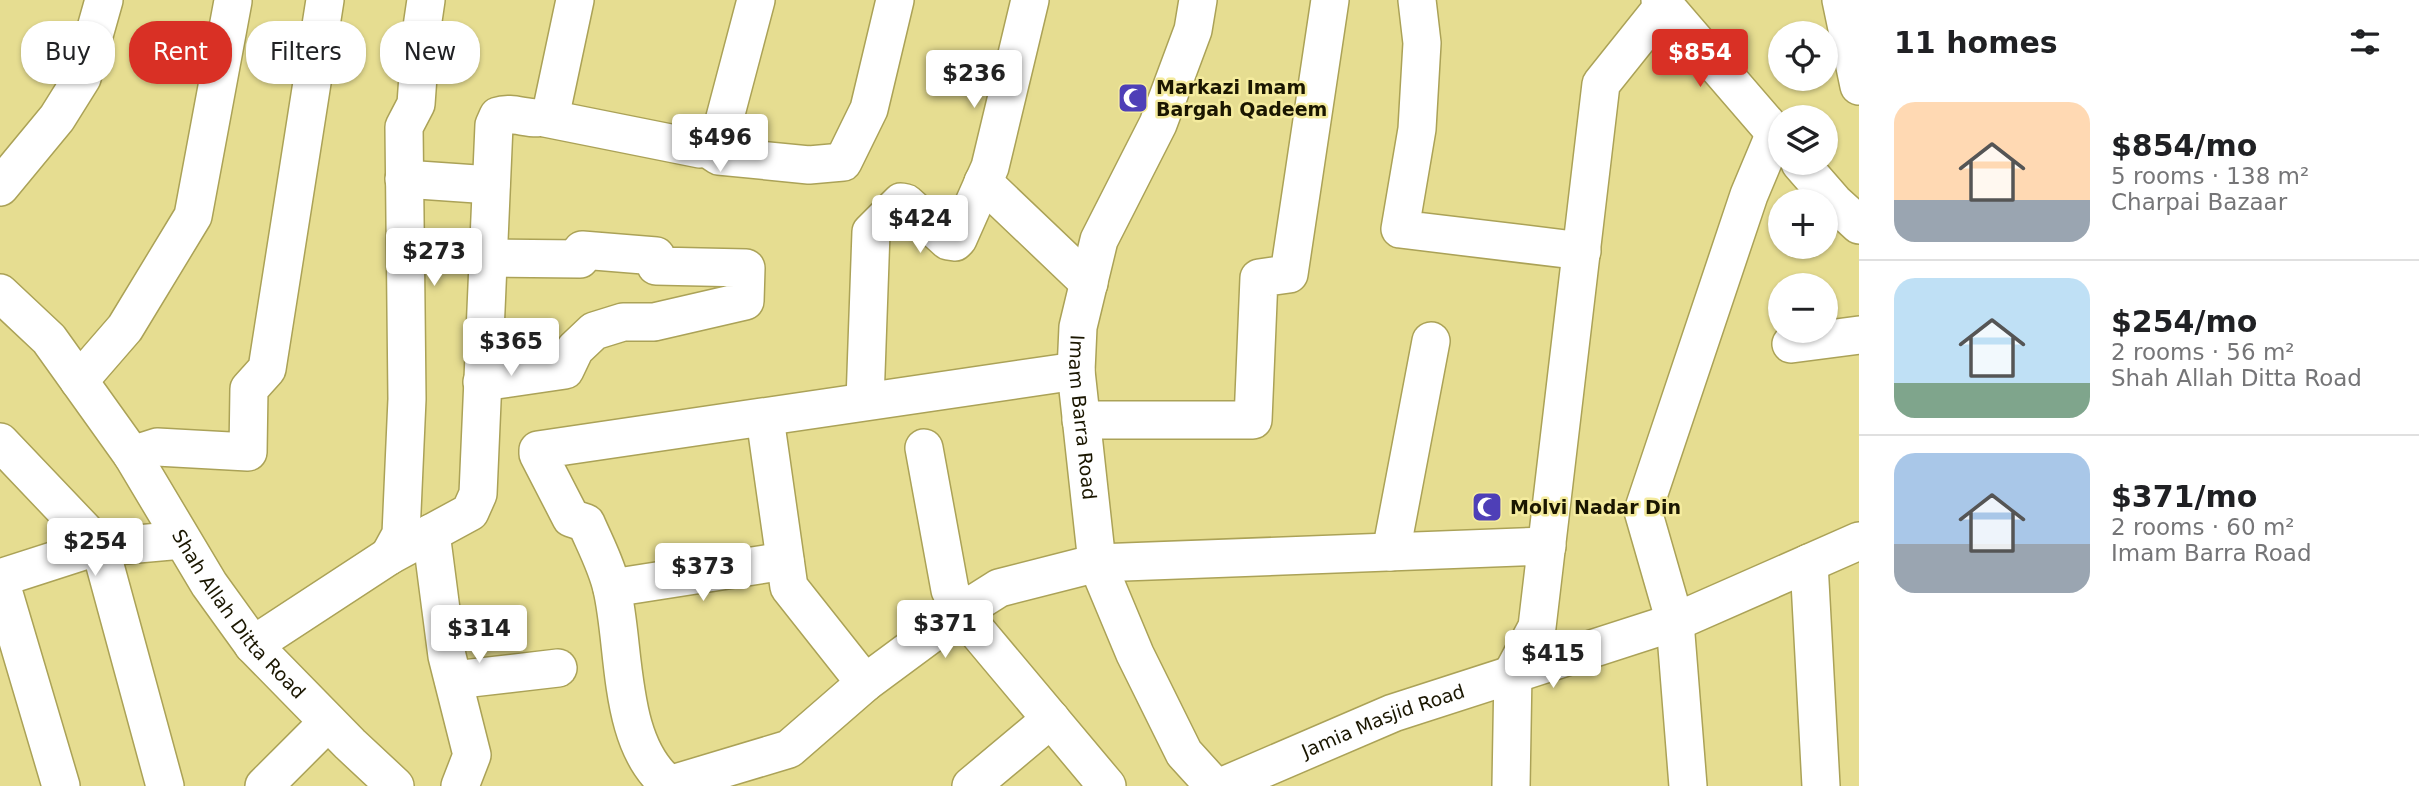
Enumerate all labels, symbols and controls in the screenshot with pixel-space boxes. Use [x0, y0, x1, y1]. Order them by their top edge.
chip: Buy [21, 21, 115, 84]
chip: Rent [129, 21, 232, 84]
chip: Filters [246, 21, 366, 84]
chip: New [380, 21, 480, 84]
map controls [1768, 21, 1838, 343]
button: locate [1768, 21, 1838, 91]
icon: filters [2346, 23, 2384, 61]
text: 11 homes [1894, 25, 2058, 60]
pin: $854 [1659, 29, 1741, 89]
text: $854 [1668, 39, 1732, 65]
pin: $236 [933, 50, 1015, 110]
text: $236 [942, 60, 1006, 86]
place label: Markazi Imam Bargah Qadeem [1156, 76, 1327, 120]
mosque icon: Markazi Imam Bargah Qadeem [1116, 81, 1150, 115]
button: layers [1768, 105, 1838, 175]
pin: $496 [679, 114, 761, 174]
text: $496 [688, 124, 752, 150]
text: $854/mo [2111, 128, 2257, 163]
icon: home [1950, 130, 2034, 214]
text: 5 rooms · 138 m² [2111, 163, 2309, 189]
button: + [1768, 189, 1838, 259]
text: Charpai Bazaar [2111, 189, 2287, 215]
pin: $424 [879, 196, 961, 255]
text: $424 [888, 205, 952, 231]
pin: $273 [393, 229, 475, 288]
text: $273 [402, 238, 466, 264]
button: − [1768, 273, 1838, 343]
text: $254/mo [2111, 304, 2257, 339]
icon: home [1950, 306, 2034, 390]
pin: $365 [470, 318, 552, 378]
text: $365 [479, 328, 543, 354]
street label: Imam Barra Road [1065, 334, 1101, 501]
text: 2 rooms · 56 m² [2111, 339, 2295, 365]
text: Shah Allah Ditta Road [2111, 365, 2362, 391]
text: $371/mo [2111, 479, 2257, 514]
icon: home [1950, 481, 2034, 565]
mosque icon: Molvi Nadar Din [1470, 490, 1504, 524]
place label: Molvi Nadar Din [1510, 496, 1681, 518]
text: 2 rooms · 60 m² [2111, 514, 2295, 540]
pin: $254 [54, 518, 136, 578]
street label: Shah Allah Ditta Road [168, 525, 310, 703]
text: $254 [63, 528, 127, 554]
text: Imam Barra Road [2111, 540, 2312, 566]
pin: $373 [662, 544, 744, 603]
text: $373 [671, 553, 735, 579]
pin: $371 [904, 600, 986, 660]
pin: $314 [438, 606, 520, 665]
text: $371 [913, 610, 977, 636]
text: $314 [447, 615, 511, 641]
pin: $415 [1512, 630, 1594, 690]
text: $415 [1521, 640, 1585, 666]
street label: Jamia Masjid Road [1297, 680, 1467, 762]

